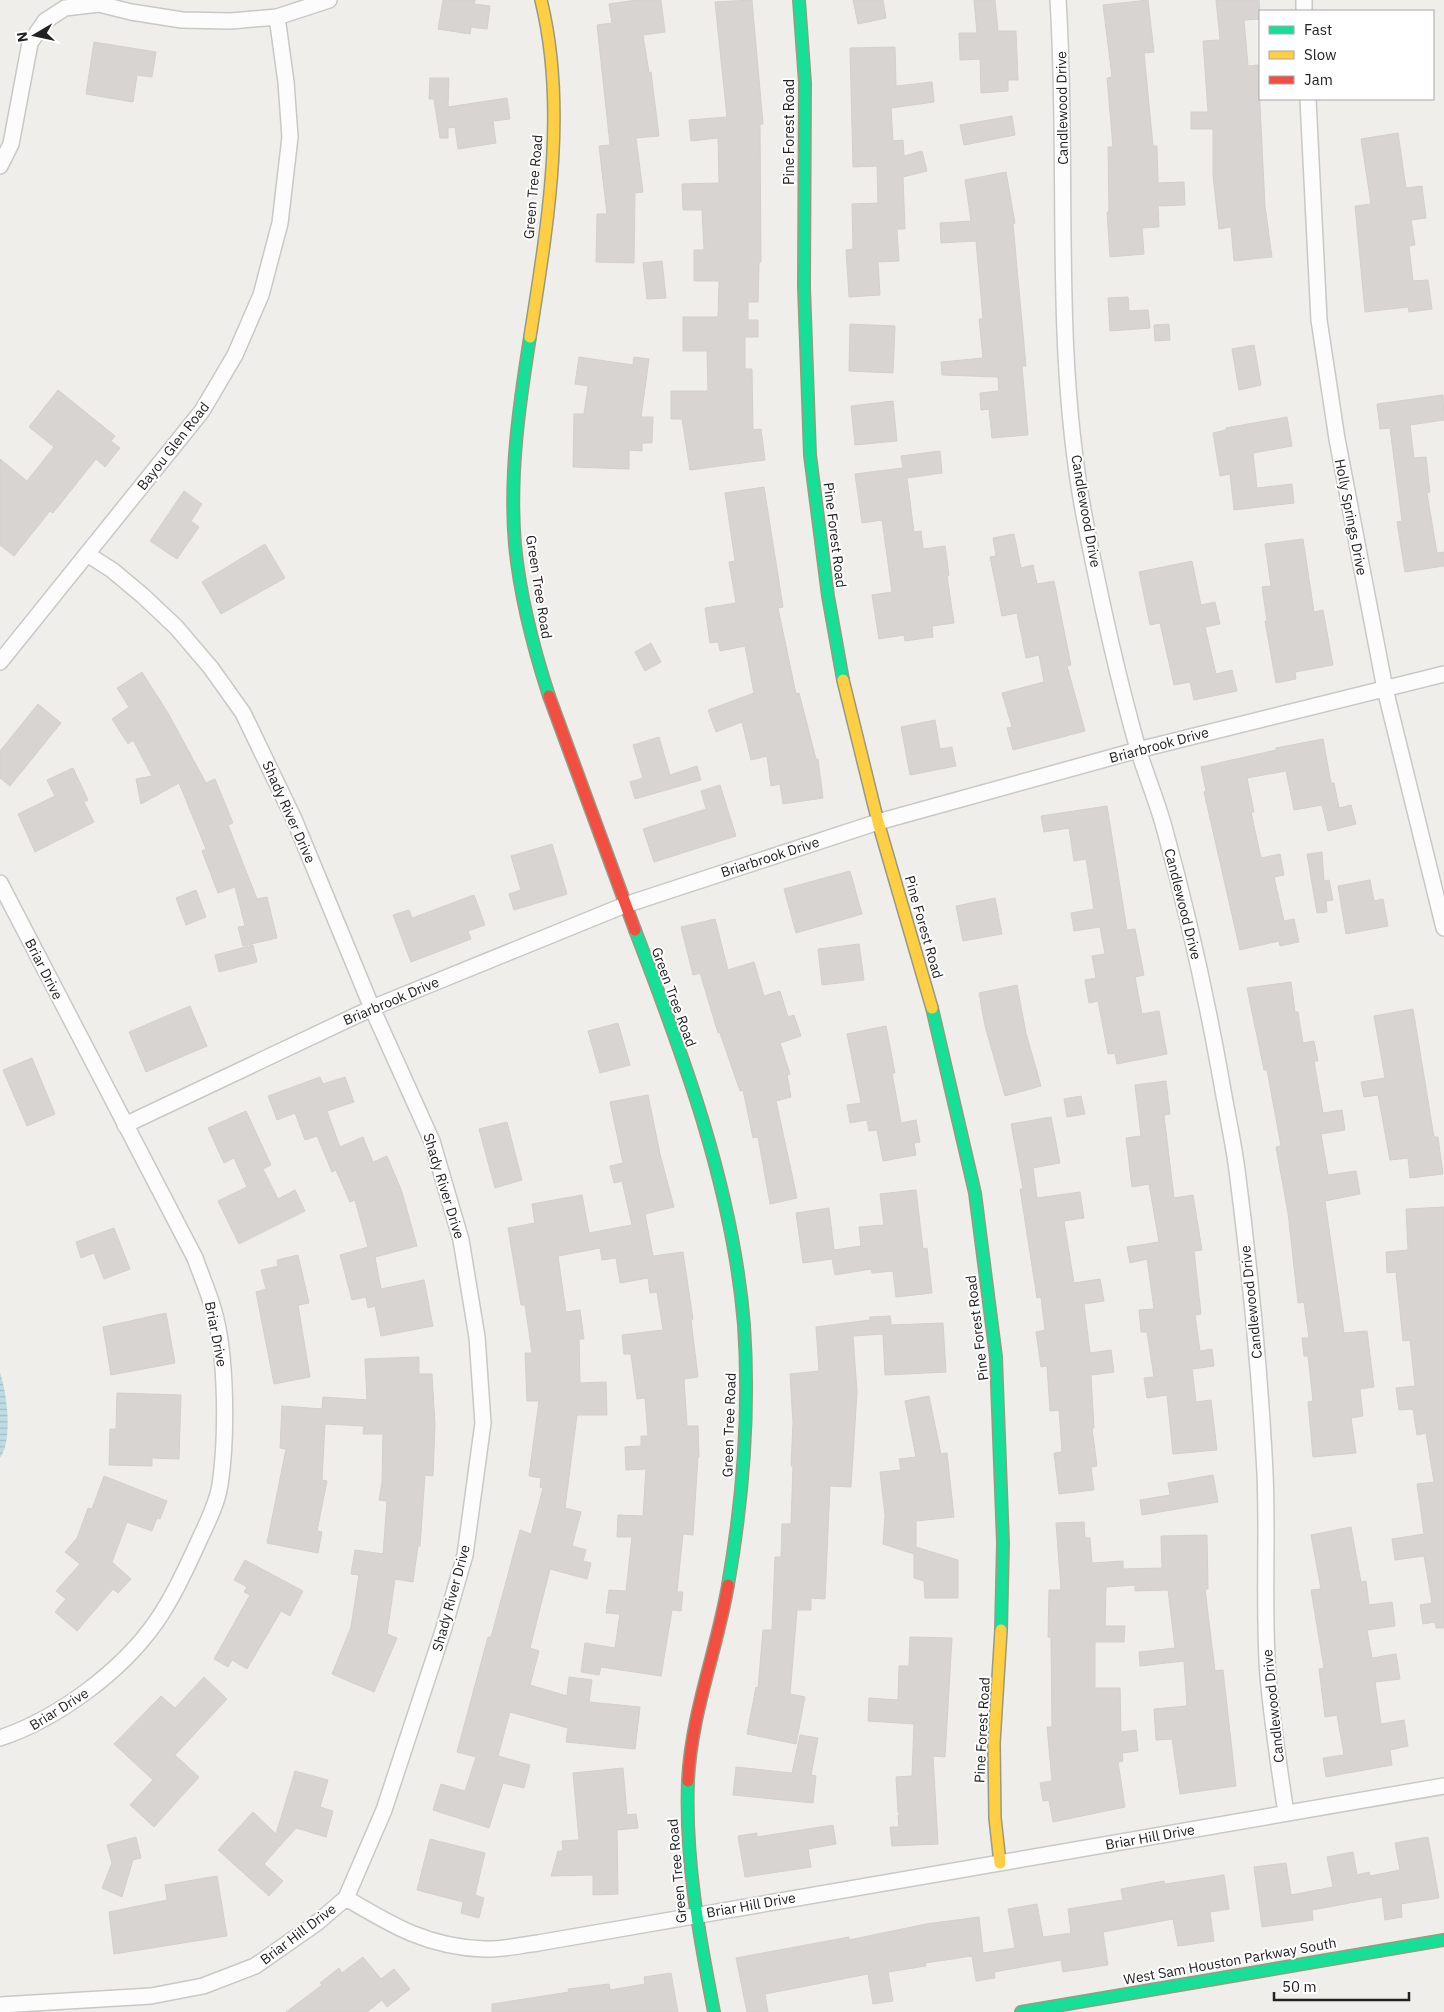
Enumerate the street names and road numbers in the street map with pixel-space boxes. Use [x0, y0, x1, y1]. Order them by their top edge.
street label: Candlewood Drive [1052, 51, 1072, 165]
street label: Pine Forest Road [780, 79, 798, 185]
street label: Green Tree Road [519, 134, 547, 240]
street label: Bayou Glen Road [133, 398, 213, 494]
street label: Candlewood Drive [1067, 453, 1105, 569]
street label: Holly Springs Drive [1331, 457, 1371, 577]
street label: Pine Forest Road [820, 481, 850, 589]
street label: Green Tree Road [522, 534, 556, 640]
street label: Briarbrook Drive [1107, 723, 1211, 767]
street label: Shady River Drive [258, 758, 320, 866]
street label: Briarbrook Drive [718, 833, 822, 881]
street label: Candlewood Drive [1160, 847, 1206, 962]
street label: Pine Forest Road [901, 874, 947, 980]
street label: Briar Drive [21, 935, 67, 1003]
street label: Green Tree Road [648, 945, 700, 1049]
street label: Briarbrook Drive [340, 973, 442, 1029]
street label: Shady River Drive [419, 1131, 469, 1241]
street label: Candlewood Drive [1236, 1244, 1266, 1360]
street label: Pine Forest Road [962, 1274, 992, 1382]
street label: Briar Drive [201, 1300, 231, 1369]
street label: Green Tree Road [718, 1372, 740, 1478]
street label: Shady River Drive [428, 1542, 474, 1653]
street label: Candlewood Drive [1258, 1648, 1288, 1764]
street label: Pine Forest Road [970, 1677, 994, 1783]
street label: Briar Drive [26, 1684, 92, 1734]
street label: Green Tree Road [663, 1818, 691, 1924]
street label: Briar Hill Drive [1104, 1820, 1196, 1854]
street label: Briar Hill Drive [705, 1888, 797, 1922]
street label: Briar Hill Drive [256, 1899, 340, 1968]
street label: West Sam Houston Parkway South [1122, 1933, 1338, 1989]

